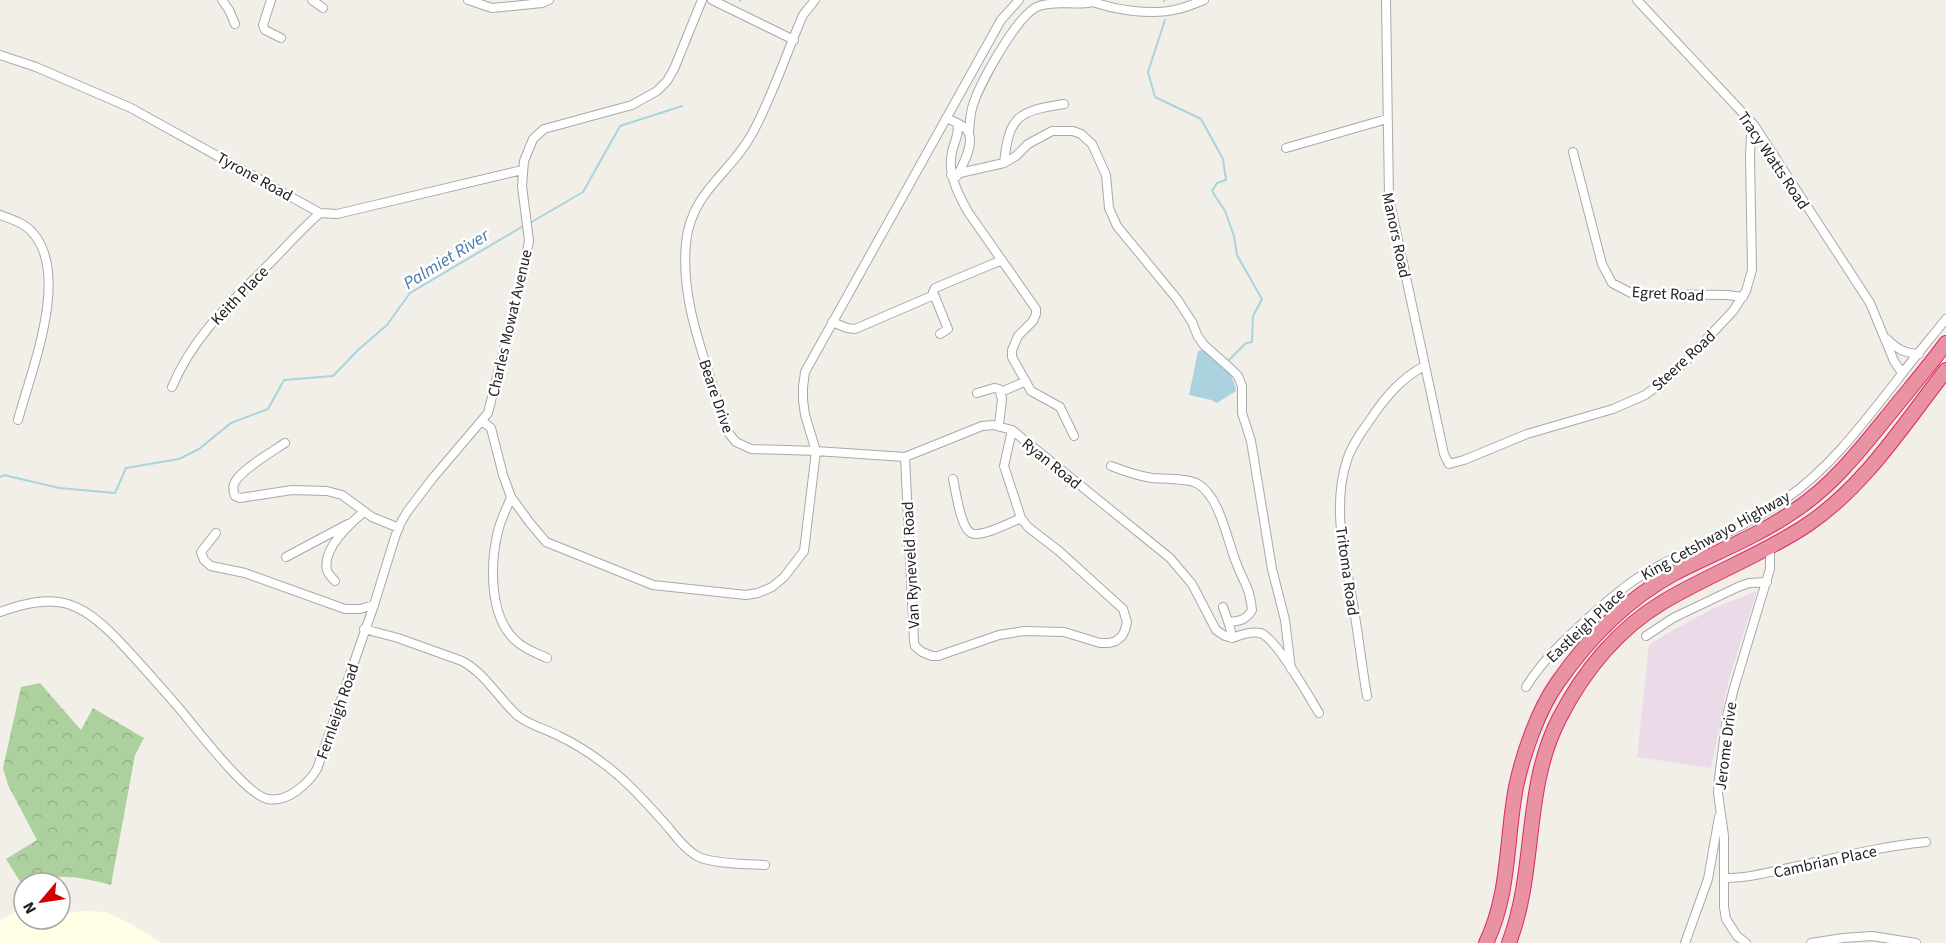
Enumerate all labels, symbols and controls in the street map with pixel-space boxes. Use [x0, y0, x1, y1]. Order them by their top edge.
street label: Tracy Watts Road [1732, 107, 1814, 214]
street label: Tyrone Road [213, 147, 297, 207]
street label: Manors Road [1376, 190, 1416, 280]
water label: Palmiet River [398, 223, 495, 296]
street label: Charles Mowat Avenue [482, 247, 538, 399]
street label: Keith Place [206, 261, 274, 330]
street label: Egret Road [1631, 281, 1705, 307]
street label: Steere Road [1647, 325, 1720, 396]
street label: Beare Drive [693, 357, 739, 436]
street label: Ryan Road [1017, 433, 1086, 495]
street label: King Cetshwayo Highway [1637, 485, 1795, 586]
street label: Van Ryneveld Road [897, 501, 925, 629]
street label: Tritoma Road [1330, 525, 1364, 617]
street label: Eastleigh Place [1541, 583, 1630, 668]
street label: Fernleigh Road [311, 660, 365, 762]
street label: Jerome Drive [1710, 701, 1742, 792]
street label: Cambrian Place [1772, 840, 1879, 884]
north arrow [12, 871, 72, 931]
text: N [18, 898, 42, 918]

